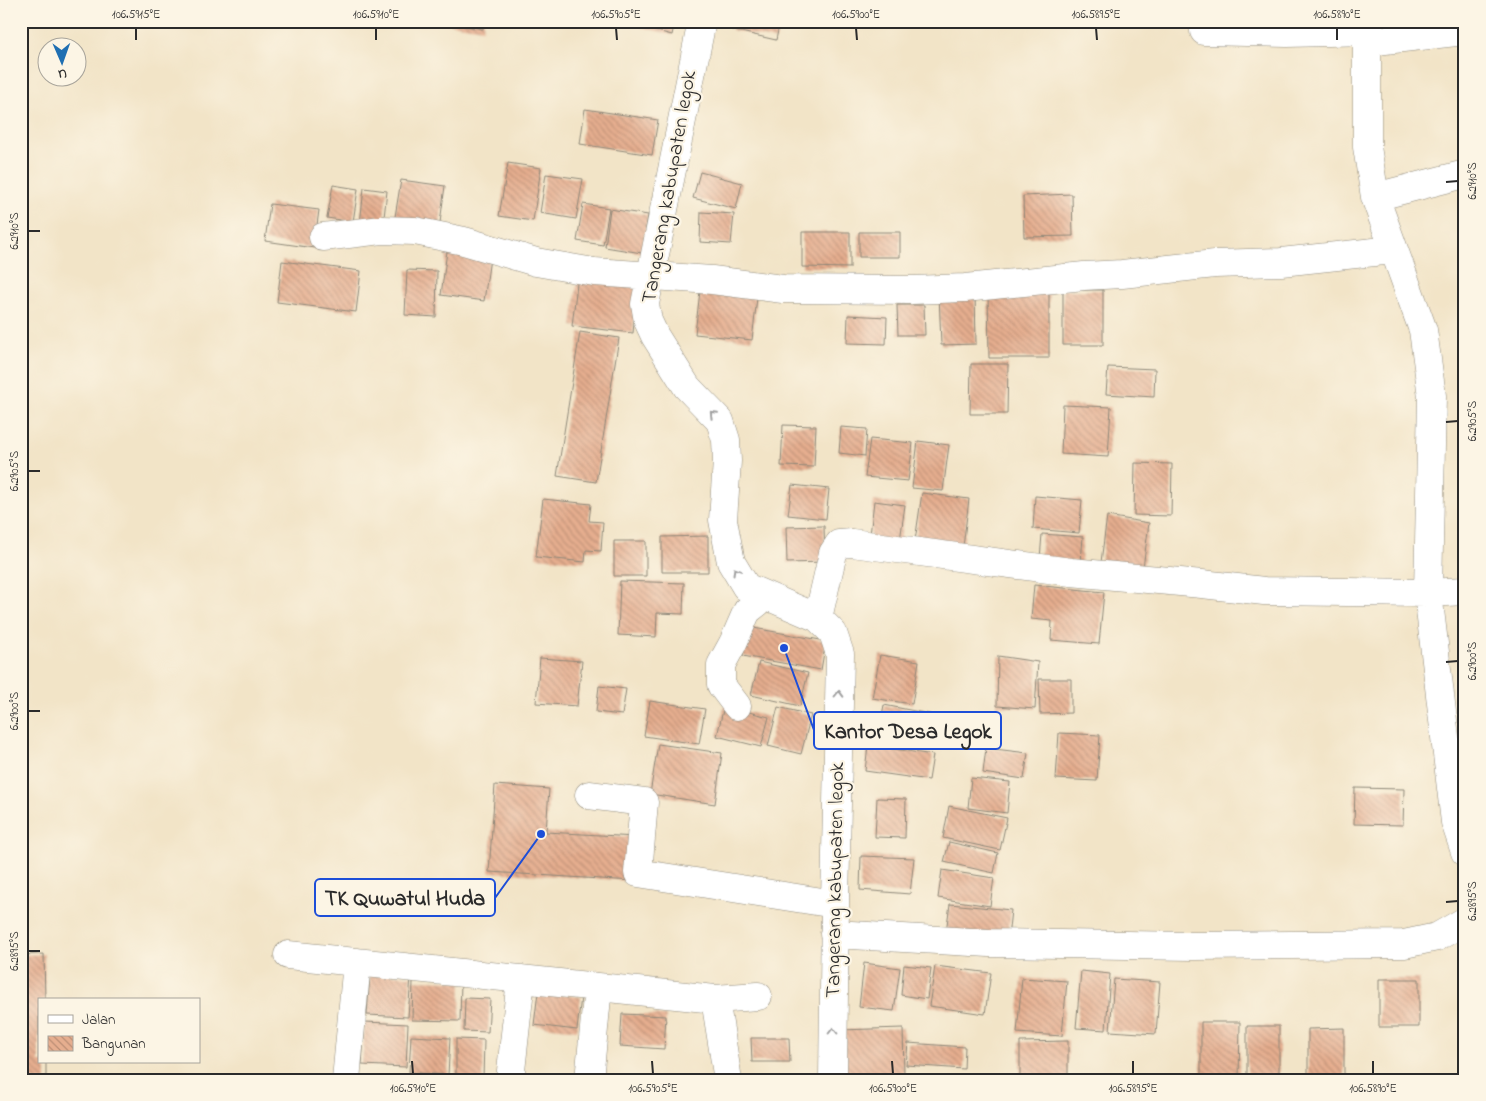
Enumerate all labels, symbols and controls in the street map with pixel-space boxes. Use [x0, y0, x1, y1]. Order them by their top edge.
text: 106.5915°E [112, 6, 160, 24]
text: 106.5910°E [353, 6, 399, 24]
text: 106.5905°E [591, 6, 641, 24]
text: 106.5900°E [832, 6, 880, 24]
text: 106.5895°E [1071, 6, 1121, 24]
text: 106.5890°E [1313, 6, 1361, 24]
north arrow [38, 38, 88, 88]
text: U [57, 63, 67, 84]
street label: Tangerang kabupaten legok [635, 68, 707, 306]
text: 6.2910°S [1464, 162, 1482, 200]
text: 6.2910°S [6, 212, 24, 250]
text: 6.2905°S [1464, 401, 1482, 441]
one-way arrow [710, 411, 719, 420]
text: 6.2905°S [6, 451, 24, 491]
one-way arrow [733, 567, 743, 576]
text: 6.2900°S [1464, 641, 1482, 680]
one-way arrow [834, 689, 844, 697]
text: 6.2900°S [6, 691, 24, 730]
callout: Kantor Desa Legok [814, 712, 1001, 749]
text: Kantor Desa Legok [824, 717, 993, 750]
street label: Tangerang kabupaten legok [819, 761, 855, 998]
callout: TK Quwatul Huda [315, 879, 495, 916]
text: 6.2895°S [1464, 881, 1482, 921]
text: TK Quwatul Huda [325, 884, 485, 916]
text: 6.2895°S [6, 931, 24, 971]
legend [38, 998, 200, 1064]
text: Jalan [82, 1009, 115, 1031]
one-way arrow [828, 1027, 839, 1035]
text: Bangunan [81, 1033, 146, 1056]
text: 106.5910°E [390, 1080, 436, 1098]
text: 106.5905°E [628, 1080, 678, 1098]
text: 106.5900°E [869, 1080, 917, 1098]
text: 106.5895°E [1108, 1080, 1158, 1098]
text: 106.5890°E [1349, 1080, 1397, 1098]

